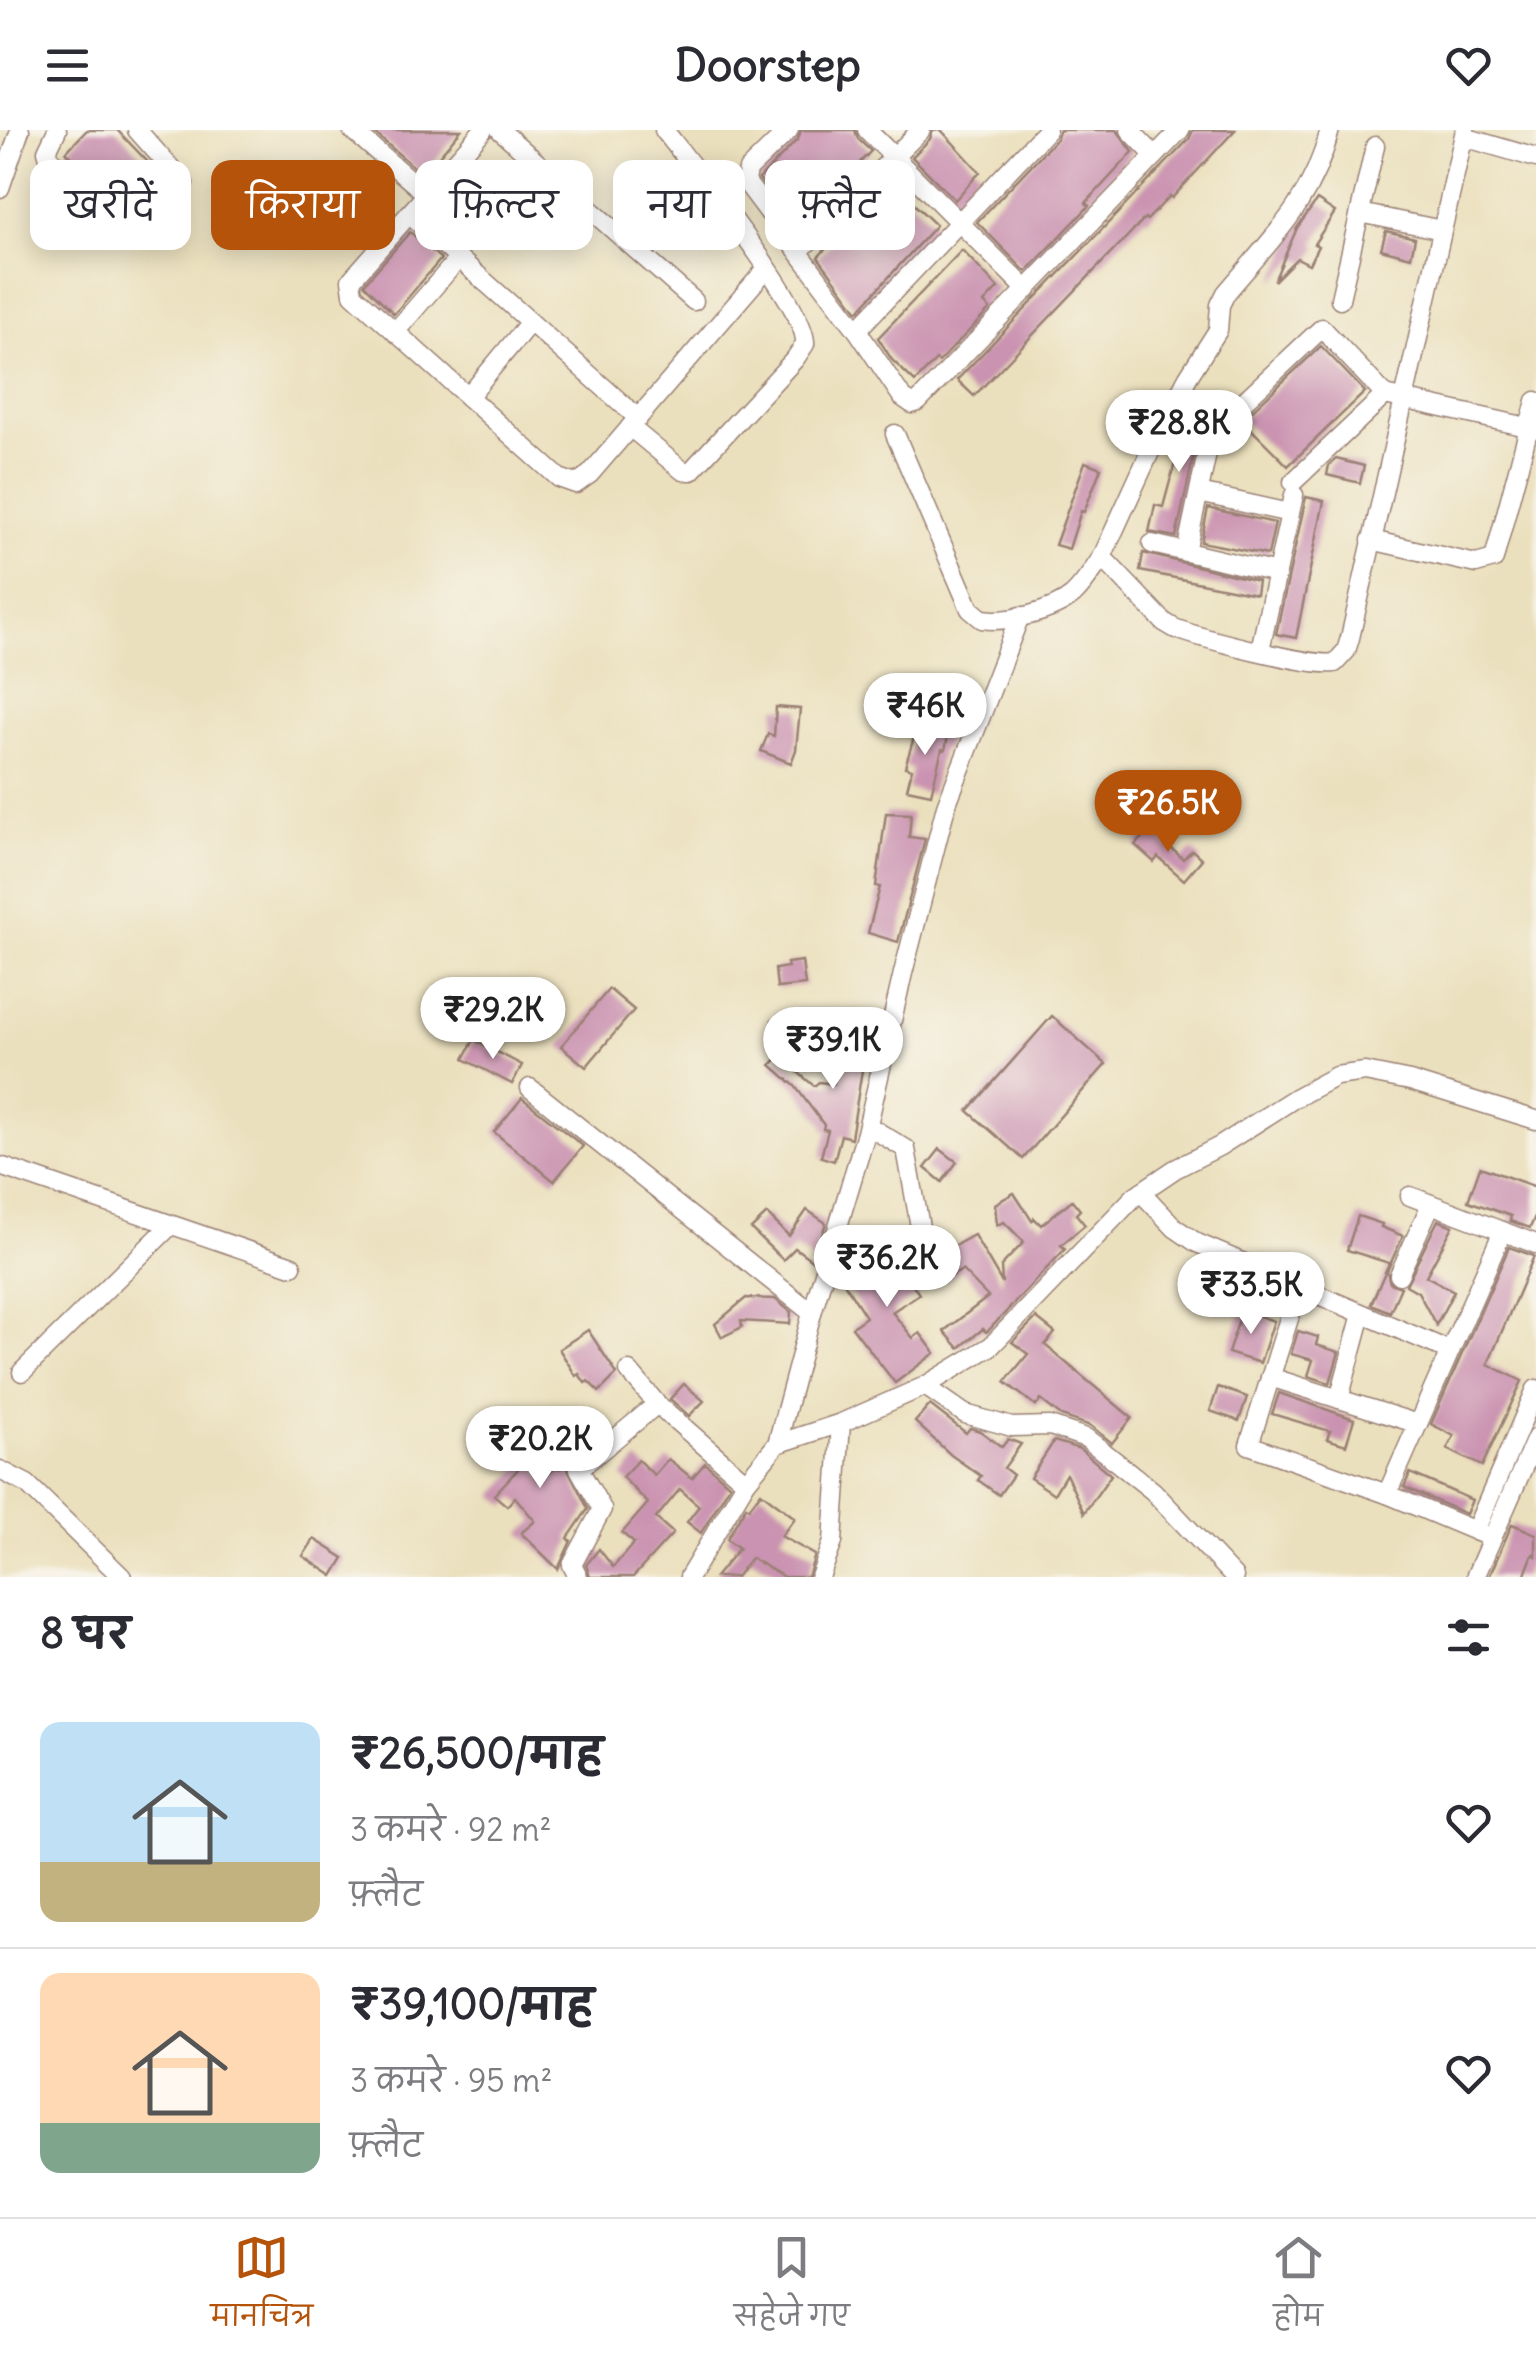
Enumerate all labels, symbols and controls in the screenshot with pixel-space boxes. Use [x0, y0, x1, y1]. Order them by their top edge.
text: Doorstep [675, 37, 861, 93]
icon: menu [40, 38, 95, 93]
icon: heart [1441, 38, 1496, 93]
chip: खरीदें [30, 160, 191, 250]
chip: किराया [211, 160, 395, 250]
chip: फ़िल्टर [415, 160, 593, 250]
chip: नया [613, 160, 745, 250]
chip: फ़्लैट [765, 160, 915, 250]
pin: ₹28.8K [1098, 390, 1260, 475]
text: ₹28.8K [1128, 402, 1230, 443]
pin: ₹46K [866, 673, 984, 758]
text: ₹46K [886, 685, 964, 726]
pin: ₹26.5K [1087, 770, 1249, 855]
text: ₹26.5K [1117, 782, 1219, 823]
pin: ₹29.2K [412, 977, 574, 1062]
text: ₹29.2K [442, 989, 544, 1030]
pin: ₹39.1K [752, 1007, 914, 1092]
text: ₹39.1K [785, 1019, 881, 1060]
pin: ₹36.2K [806, 1225, 968, 1310]
text: ₹36.2K [836, 1237, 938, 1278]
pin: ₹33.5K [1170, 1252, 1332, 1337]
text: ₹33.5K [1199, 1264, 1303, 1305]
pin: ₹20.2K [459, 1406, 621, 1491]
text: ₹20.2K [488, 1418, 592, 1459]
text: 8 घर [40, 1607, 130, 1659]
icon: filters [1441, 1610, 1496, 1665]
text: ₹26,500/माह [350, 1727, 603, 1779]
icon: home [120, 1762, 240, 1882]
icon: heart [1441, 1795, 1496, 1850]
text: 3 कमरे · 92 m² [350, 1809, 552, 1850]
text: फ़्लैट [350, 1874, 423, 1915]
text: ₹39,100/माह [350, 1978, 594, 2030]
icon: home [120, 2013, 240, 2133]
icon: heart [1441, 2046, 1496, 2101]
text: 3 कमरे · 95 m² [350, 2060, 552, 2101]
text: फ़्लैट [350, 2125, 423, 2166]
tab: मानचित्र [210, 2230, 313, 2347]
tab: सहेजे गए [734, 2230, 850, 2347]
tab: होम [1271, 2230, 1326, 2347]

